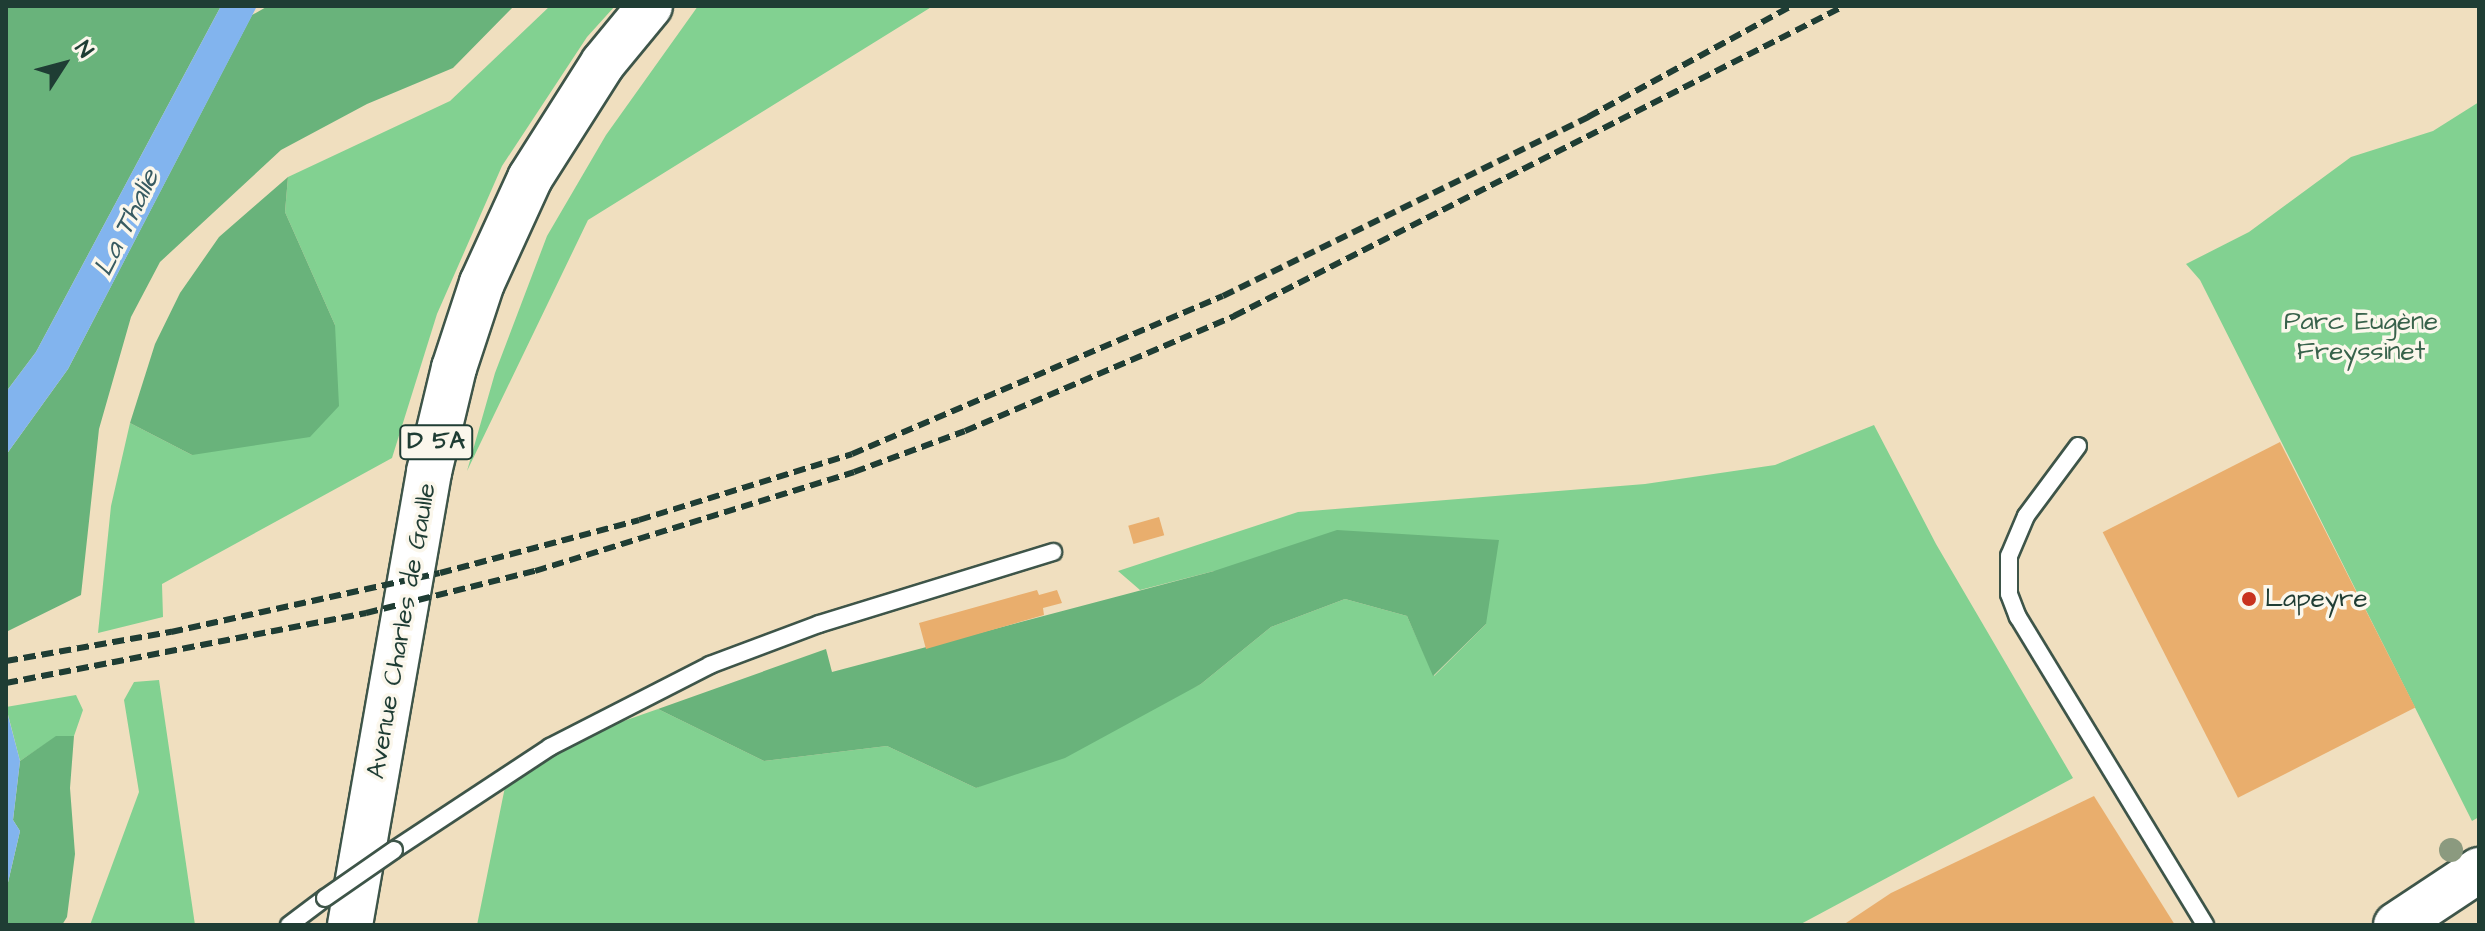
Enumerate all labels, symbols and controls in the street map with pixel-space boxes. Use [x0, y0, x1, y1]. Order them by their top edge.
north arrow [24, 24, 104, 104]
text: N [67, 35, 100, 64]
water label: La Thalie [87, 164, 167, 282]
park label: Parc Eugène Freyssinet [2284, 306, 2438, 368]
road number: D 5A [398, 422, 474, 462]
street label: Avenue Charles de Gaulle [361, 481, 443, 781]
place label: Lapeyre [2265, 583, 2367, 615]
marker: Lapeyre [2240, 590, 2258, 608]

